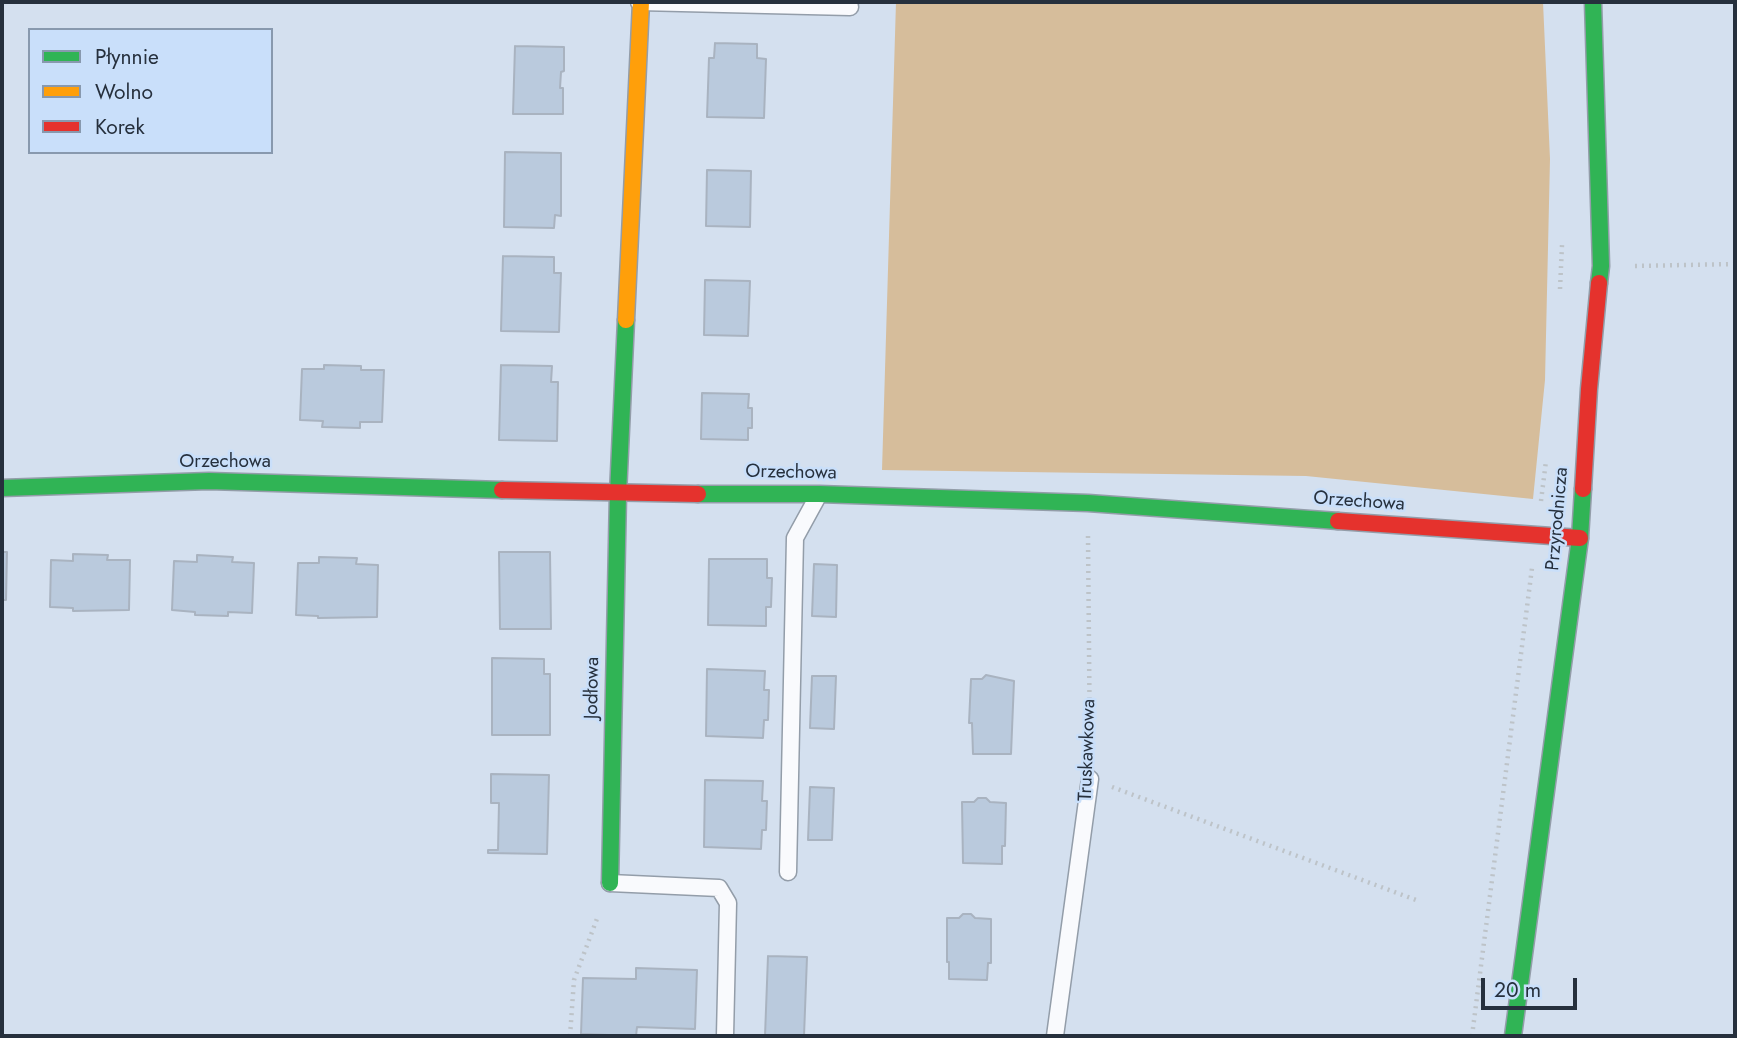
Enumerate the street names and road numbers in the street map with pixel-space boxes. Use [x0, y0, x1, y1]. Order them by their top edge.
street label: Orzechowa [179, 451, 271, 473]
street label: Orzechowa [745, 461, 837, 485]
street label: Przyrodnicza [1542, 466, 1574, 572]
street label: Orzechowa [1313, 487, 1405, 517]
street label: Jodłowa [581, 657, 605, 719]
street label: Truskawkowa [1075, 699, 1101, 801]

